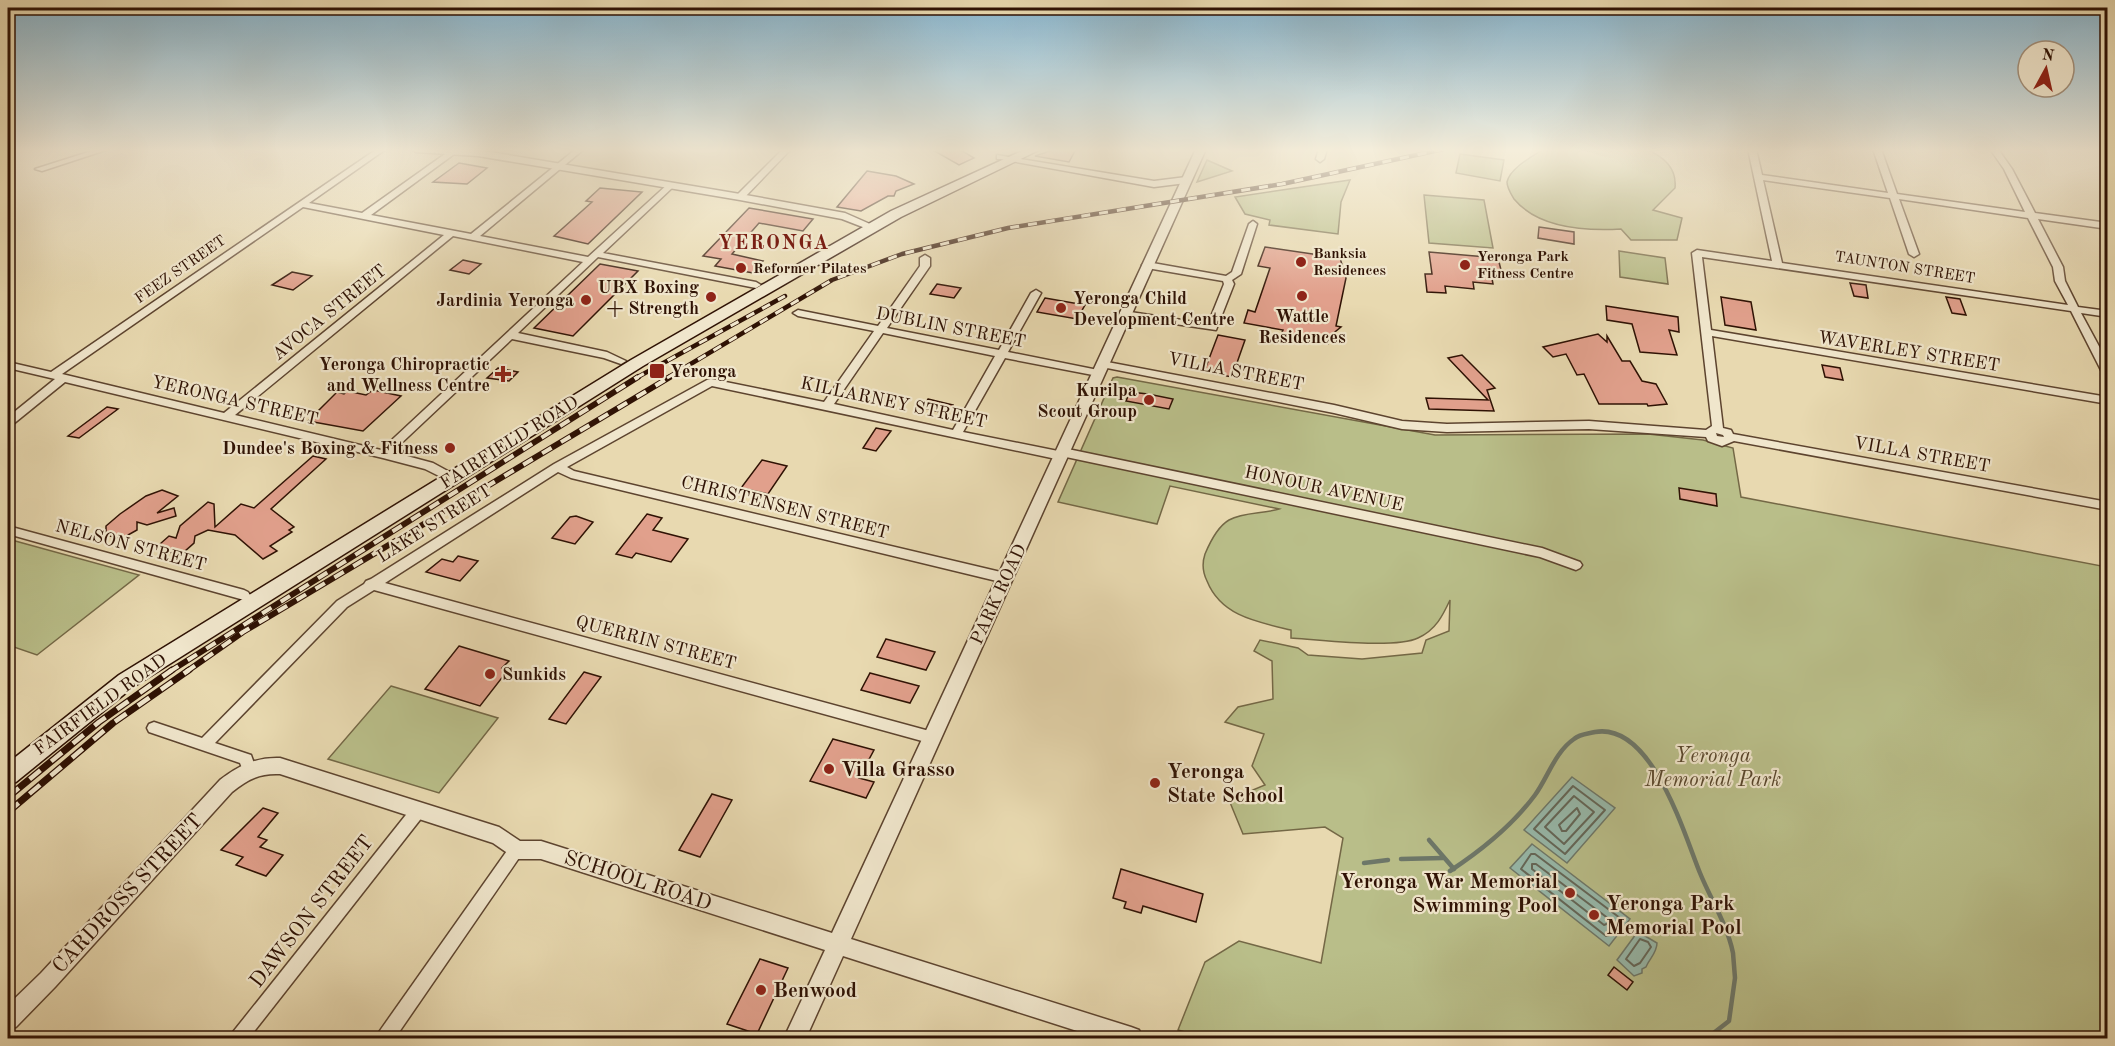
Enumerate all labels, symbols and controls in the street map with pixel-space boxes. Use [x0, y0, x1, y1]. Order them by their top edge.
north arrow [2016, 39, 2076, 99]
text: N [2041, 47, 2056, 65]
street label: FEEZ STREET [133, 233, 229, 307]
district label: YERONGA [718, 234, 830, 254]
place label: Banksia Residences [1313, 247, 1386, 279]
place label: Yeronga Park Fitness Centre [1477, 250, 1574, 282]
street label: TAUNTON STREET [1833, 250, 1976, 287]
marker: Banksia Residences [1294, 255, 1308, 269]
marker: Yeronga Park Fitness Centre [1458, 258, 1472, 272]
marker: Reformer Pilates [734, 261, 748, 275]
street label: AVOCA STREET [269, 262, 390, 364]
place label: Reformer Pilates [753, 262, 866, 277]
place label: UBX Boxing + Strength [597, 279, 699, 318]
marker: Wattle Residences [1295, 289, 1309, 303]
marker: UBX Boxing + Strength [704, 290, 718, 304]
place label: Yeronga Child Development Centre [1073, 290, 1235, 329]
place label: Jardinia Yeronga [436, 292, 574, 310]
marker: Jardinia Yeronga [579, 293, 593, 307]
marker: Yeronga Child Development Centre [1054, 301, 1068, 315]
street label: DUBLIN STREET [874, 305, 1027, 351]
place label: Wattle Residences [1258, 308, 1346, 347]
street label: WAVERLEY STREET [1817, 329, 2001, 375]
street label: VILLA STREET [1166, 350, 1306, 394]
place label: Yeronga Chiropractic and Wellness Centre [319, 356, 490, 395]
marker: Yeronga [648, 362, 666, 380]
place label: Yeronga [670, 363, 736, 381]
marker: Yeronga Chiropractic and Wellness Centre [494, 365, 512, 383]
street label: YERONGA STREET [150, 373, 320, 429]
street label: KILLARNEY STREET [799, 374, 989, 432]
place label: Kurilpa Scout Group [1037, 382, 1137, 421]
street label: FAIRFIELD ROAD [437, 393, 582, 493]
marker: Kurilpa Scout Group [1142, 393, 1156, 407]
street label: VILLA STREET [1852, 434, 1992, 476]
place label: Dundee's Boxing & Fitness [222, 440, 438, 458]
marker: Dundee's Boxing & Fitness [443, 441, 457, 455]
street label: HONOUR AVENUE [1243, 463, 1405, 515]
street label: CHRISTENSEN STREET [679, 473, 891, 543]
street label: LAKE STREET [374, 481, 495, 566]
street label: NELSON STREET [53, 517, 208, 575]
street label: PARK ROAD [968, 541, 1030, 647]
street label: QUERRIN STREET [574, 613, 738, 673]
street label: FAIRFIELD ROAD [31, 651, 170, 759]
place label: Sunkids [502, 666, 566, 684]
marker: Sunkids [483, 667, 497, 681]
park label: Yeronga Memorial Park [1644, 746, 1781, 791]
place label: Villa Grasso [841, 760, 955, 781]
marker: Villa Grasso [822, 762, 836, 776]
place label: Yeronga State School [1167, 762, 1284, 807]
marker: Yeronga State School [1148, 776, 1162, 790]
street label: CARDROSS STREET [49, 810, 207, 978]
street label: DAWSON STREET [246, 832, 378, 992]
street label: SCHOOL ROAD [561, 848, 714, 915]
place label: Yeronga War Memorial Swimming Pool [1340, 872, 1558, 917]
marker: Yeronga War Memorial Swimming Pool [1563, 886, 1577, 900]
place label: Yeronga Park Memorial Pool [1606, 894, 1742, 939]
marker: Yeronga Park Memorial Pool [1587, 908, 1601, 922]
place label: Benwood [773, 981, 857, 1002]
marker: Benwood [754, 983, 768, 997]

